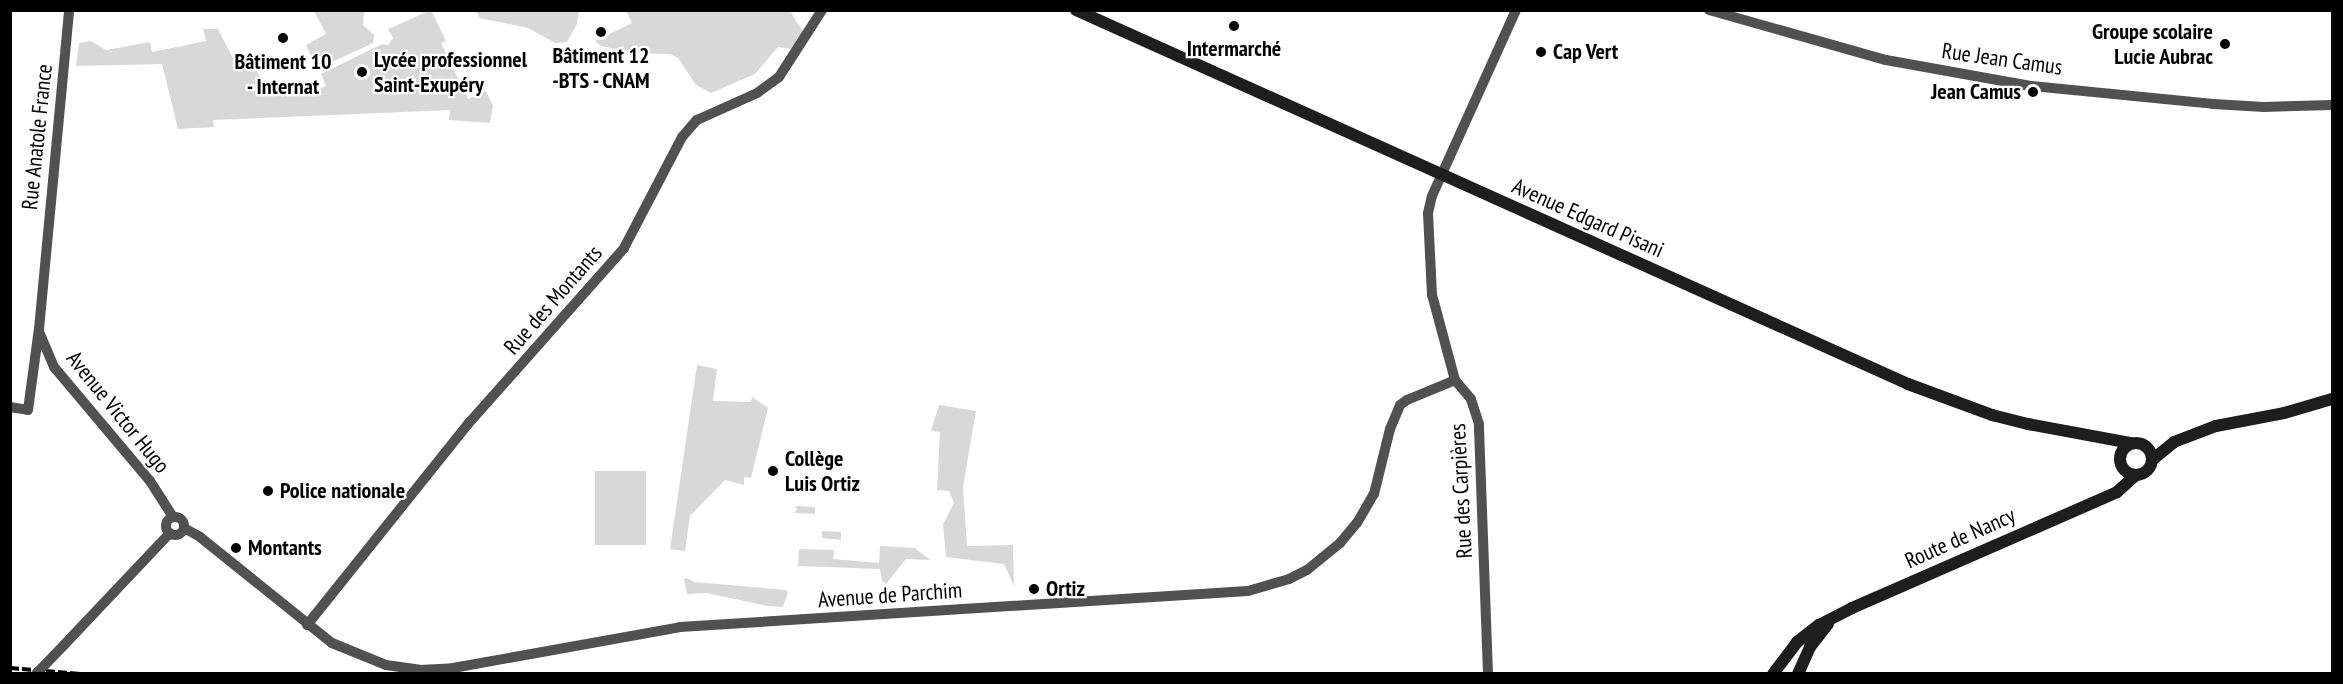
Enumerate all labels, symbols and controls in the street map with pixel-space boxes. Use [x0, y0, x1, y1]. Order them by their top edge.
place label: Groupe scolaire Lucie Aubrac [2092, 18, 2213, 70]
marker: Intermarché [1227, 19, 1241, 33]
marker: Bâtiment 12 -BTS - CNAM [594, 25, 608, 39]
marker: Bâtiment 10 - Internat [276, 31, 290, 45]
place label: Intermarché [1187, 36, 1281, 62]
street label: Rue Jean Camus [1940, 37, 2064, 81]
marker: Groupe scolaire Lucie Aubrac [2218, 37, 2232, 51]
place label: Cap Vert [1553, 39, 1619, 65]
place label: Bâtiment 12 -BTS - CNAM [551, 42, 651, 94]
marker: Cap Vert [1534, 45, 1548, 59]
place label: Lycée professionnel Saint-Exupéry [374, 46, 527, 98]
place label: Bâtiment 10 - Internat [234, 48, 332, 100]
street label: Rue Anatole France [16, 62, 58, 212]
marker: Lycée professionnel Saint-Exupéry [355, 65, 369, 79]
place label: Jean Camus [1931, 79, 2021, 105]
marker: Jean Camus [2026, 85, 2040, 99]
street label: Avenue Edgard Pisani [1508, 173, 1668, 263]
street label: Rue des Montants [499, 240, 607, 360]
street label: Avenue Victor Hugo [61, 346, 175, 478]
street label: Rue des Carpières [1444, 423, 1478, 559]
place label: Collège Luis Ortiz [785, 445, 860, 496]
marker: Collège Luis Ortiz [766, 464, 780, 478]
place label: Police nationale [280, 478, 405, 504]
marker: Police nationale [261, 484, 275, 498]
street label: Route de Nancy [1901, 502, 2019, 574]
place label: Montants [248, 535, 322, 561]
marker: Montants [229, 541, 243, 555]
place label: Ortiz [1046, 576, 1085, 602]
street label: Avenue de Parchim [817, 577, 963, 613]
marker: Ortiz [1027, 582, 1041, 596]

